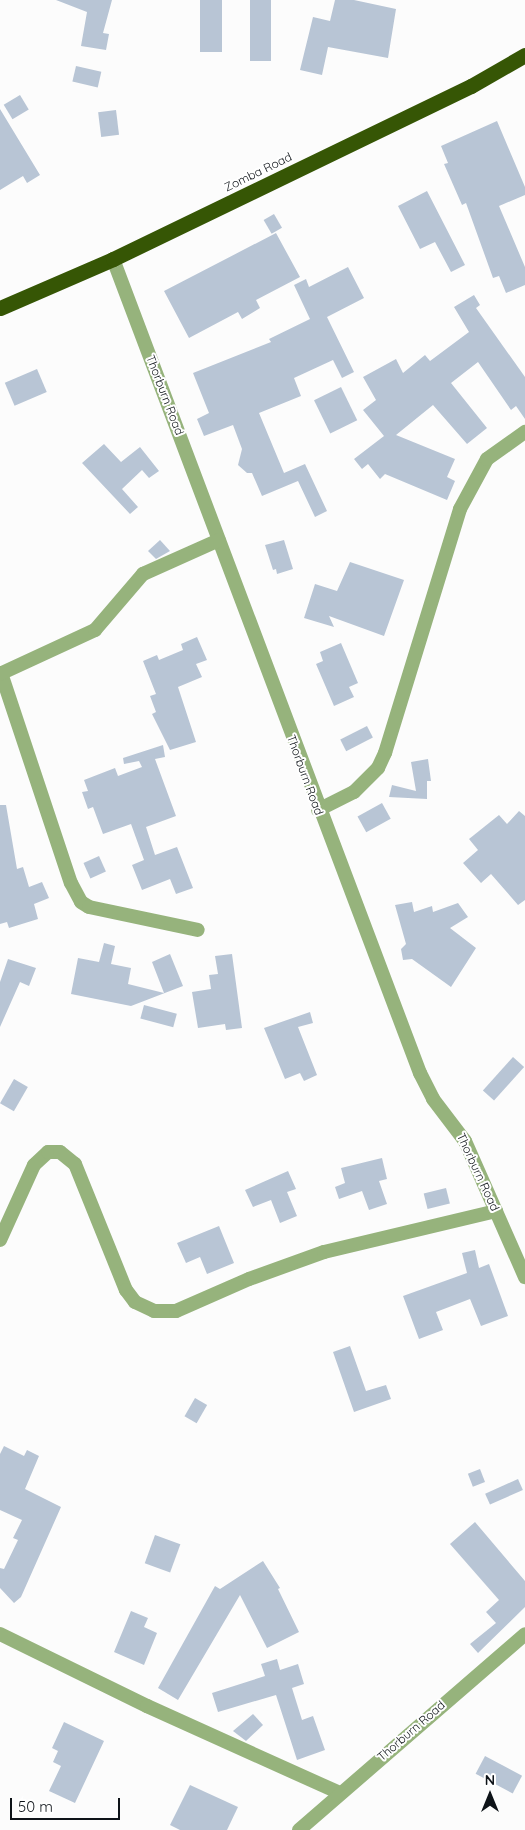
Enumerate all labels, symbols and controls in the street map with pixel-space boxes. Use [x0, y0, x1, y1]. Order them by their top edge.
street label: Zomba Road [222, 149, 294, 195]
street label: Thorburn Road [143, 353, 187, 437]
street label: Thorburn Road [284, 733, 326, 817]
street label: Thorburn Road [454, 1131, 502, 1213]
street label: Thorburn Road [374, 1698, 448, 1764]
north arrow [465, 1770, 515, 1820]
text: N [485, 1771, 495, 1789]
scale bar [12, 1788, 122, 1820]
text: 50 m [18, 1797, 53, 1816]

